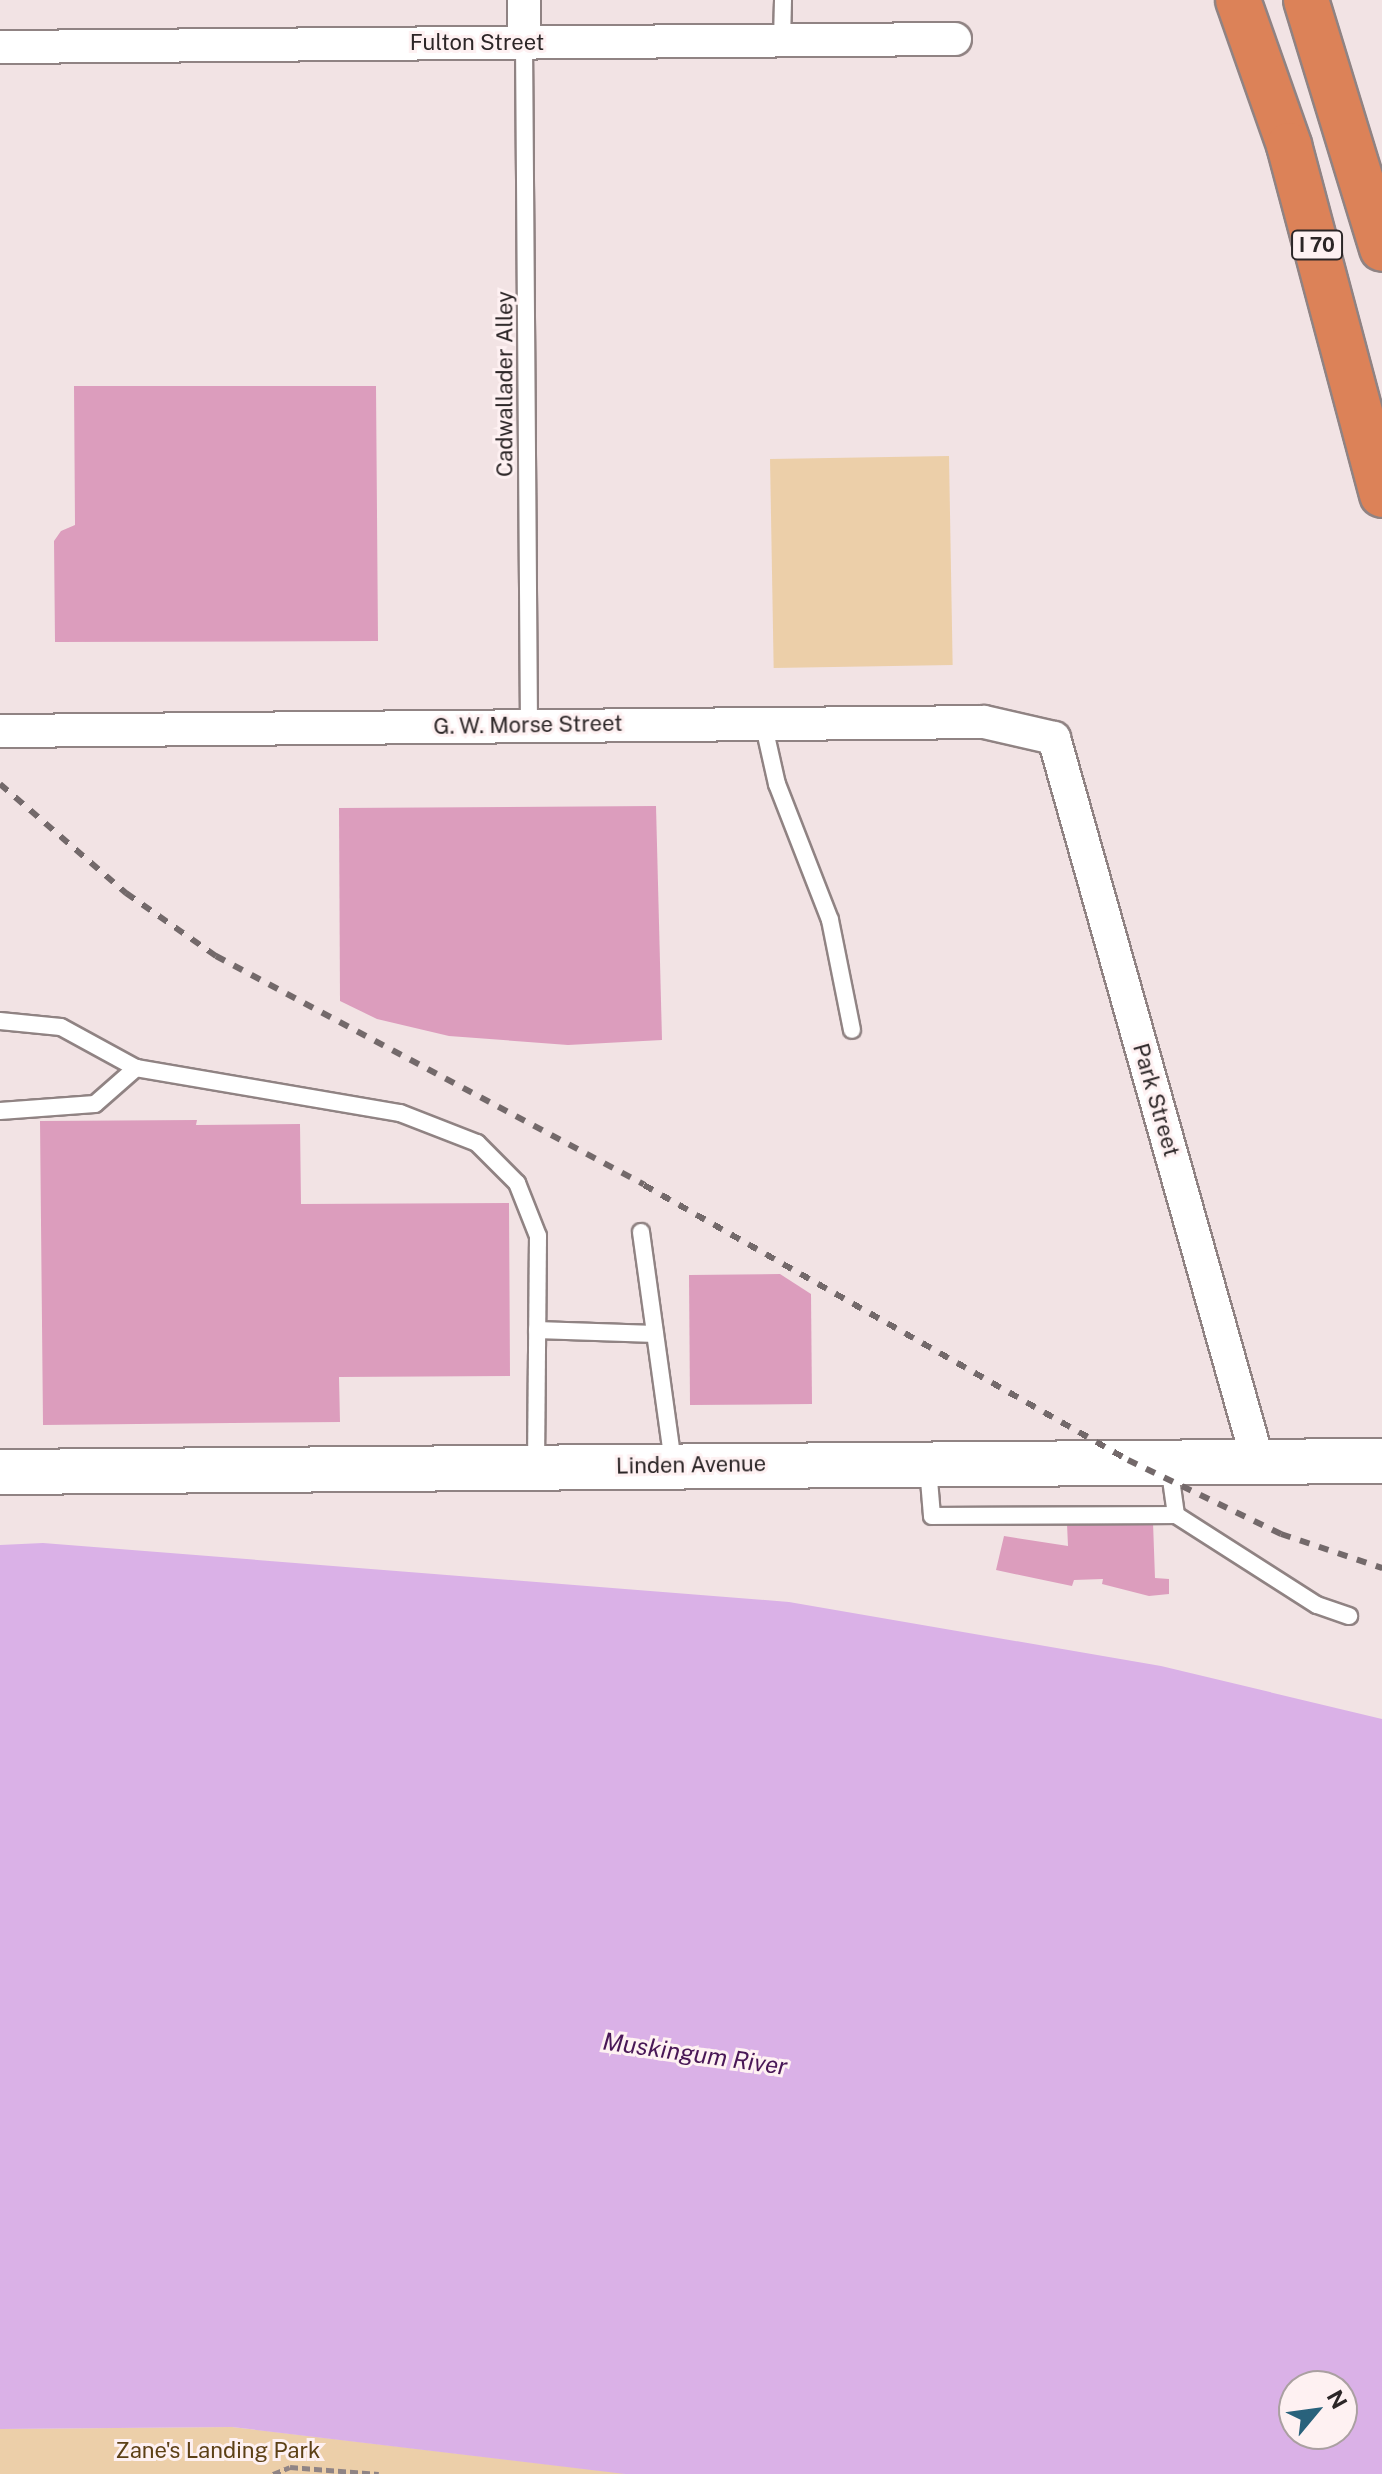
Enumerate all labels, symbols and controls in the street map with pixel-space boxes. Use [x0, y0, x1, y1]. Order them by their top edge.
street label: Fulton Street [410, 30, 544, 56]
road number: I 70 [1291, 229, 1343, 261]
street label: Cadwallader Alley [492, 291, 518, 477]
street label: G. W. Morse Street [433, 710, 623, 740]
street label: Park Street [1127, 1040, 1185, 1160]
street label: Linden Avenue [616, 1450, 766, 1480]
water label: Muskingum River [601, 2027, 789, 2081]
north arrow [1278, 2370, 1358, 2450]
text: N [1322, 2386, 1353, 2413]
park label: Zane's Landing Park [116, 2438, 320, 2464]

